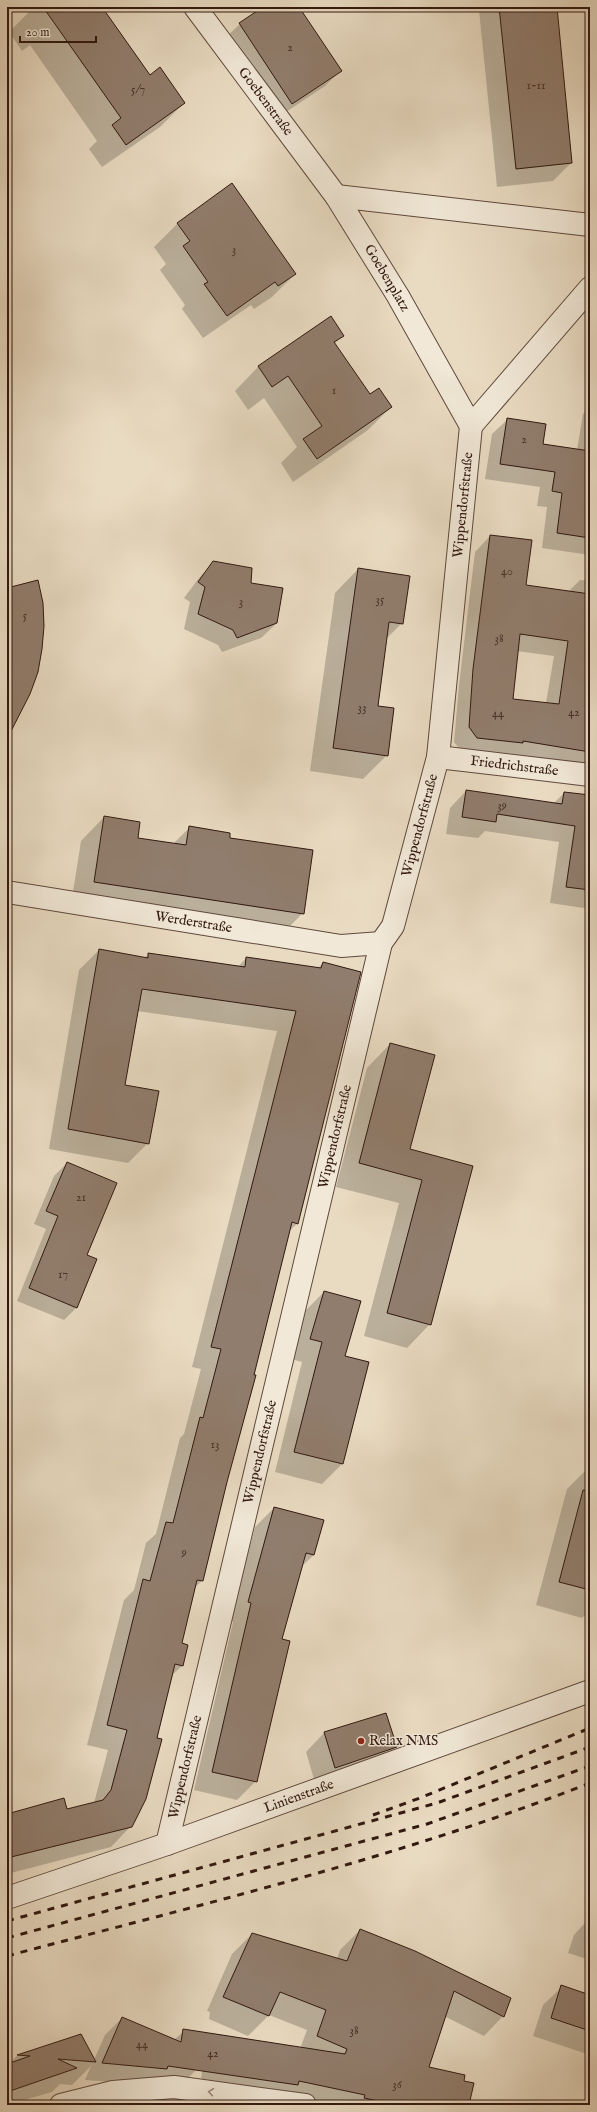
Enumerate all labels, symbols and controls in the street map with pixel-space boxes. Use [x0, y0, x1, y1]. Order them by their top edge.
scale bar [20, 18, 96, 44]
text: 20 m [26, 25, 49, 40]
house number: 2 [287, 40, 293, 55]
street label: Goebenstraße [234, 64, 297, 140]
house number: 1-11 [527, 78, 545, 93]
house number: 5/7 [131, 82, 145, 97]
street label: Goebenplatz [360, 241, 414, 315]
house number: 3 [232, 242, 236, 257]
house number: 1 [332, 383, 336, 398]
house number: 2 [521, 432, 527, 447]
street label: Wippendorfstraße [449, 451, 477, 559]
house number: 40 [501, 564, 513, 579]
house number: 35 [376, 592, 385, 607]
house number: 3 [239, 594, 243, 609]
house number: 5 [23, 608, 28, 623]
house number: 38 [494, 631, 504, 646]
house number: 33 [358, 700, 366, 715]
house number: 42 [568, 705, 580, 720]
house number: 44 [492, 706, 504, 721]
street label: Friedrichstraße [470, 752, 560, 780]
street label: Wippendorfstraße [397, 771, 442, 879]
house number: 39 [497, 798, 507, 813]
street label: Werderstraße [154, 907, 234, 937]
street label: Wippendorfstraße [314, 1082, 356, 1190]
house number: 21 [76, 1190, 86, 1205]
house number: 17 [58, 1267, 68, 1282]
street label: Wippendorfstraße [239, 1398, 281, 1506]
house number: 13 [211, 1437, 219, 1452]
house number: 9 [180, 1545, 187, 1560]
street label: Wippendorfstraße [164, 1713, 206, 1821]
place label: Relax NMS [369, 1732, 438, 1750]
marker: Relax NMS [356, 1736, 366, 1746]
street label: Linienstraße [261, 1775, 337, 1817]
house number: 38 [349, 2023, 359, 2038]
house number: 44 [136, 2037, 148, 2052]
house number: 42 [207, 2046, 219, 2061]
house number: 36 [392, 2077, 403, 2092]
one-way arrow [208, 2088, 214, 2097]

